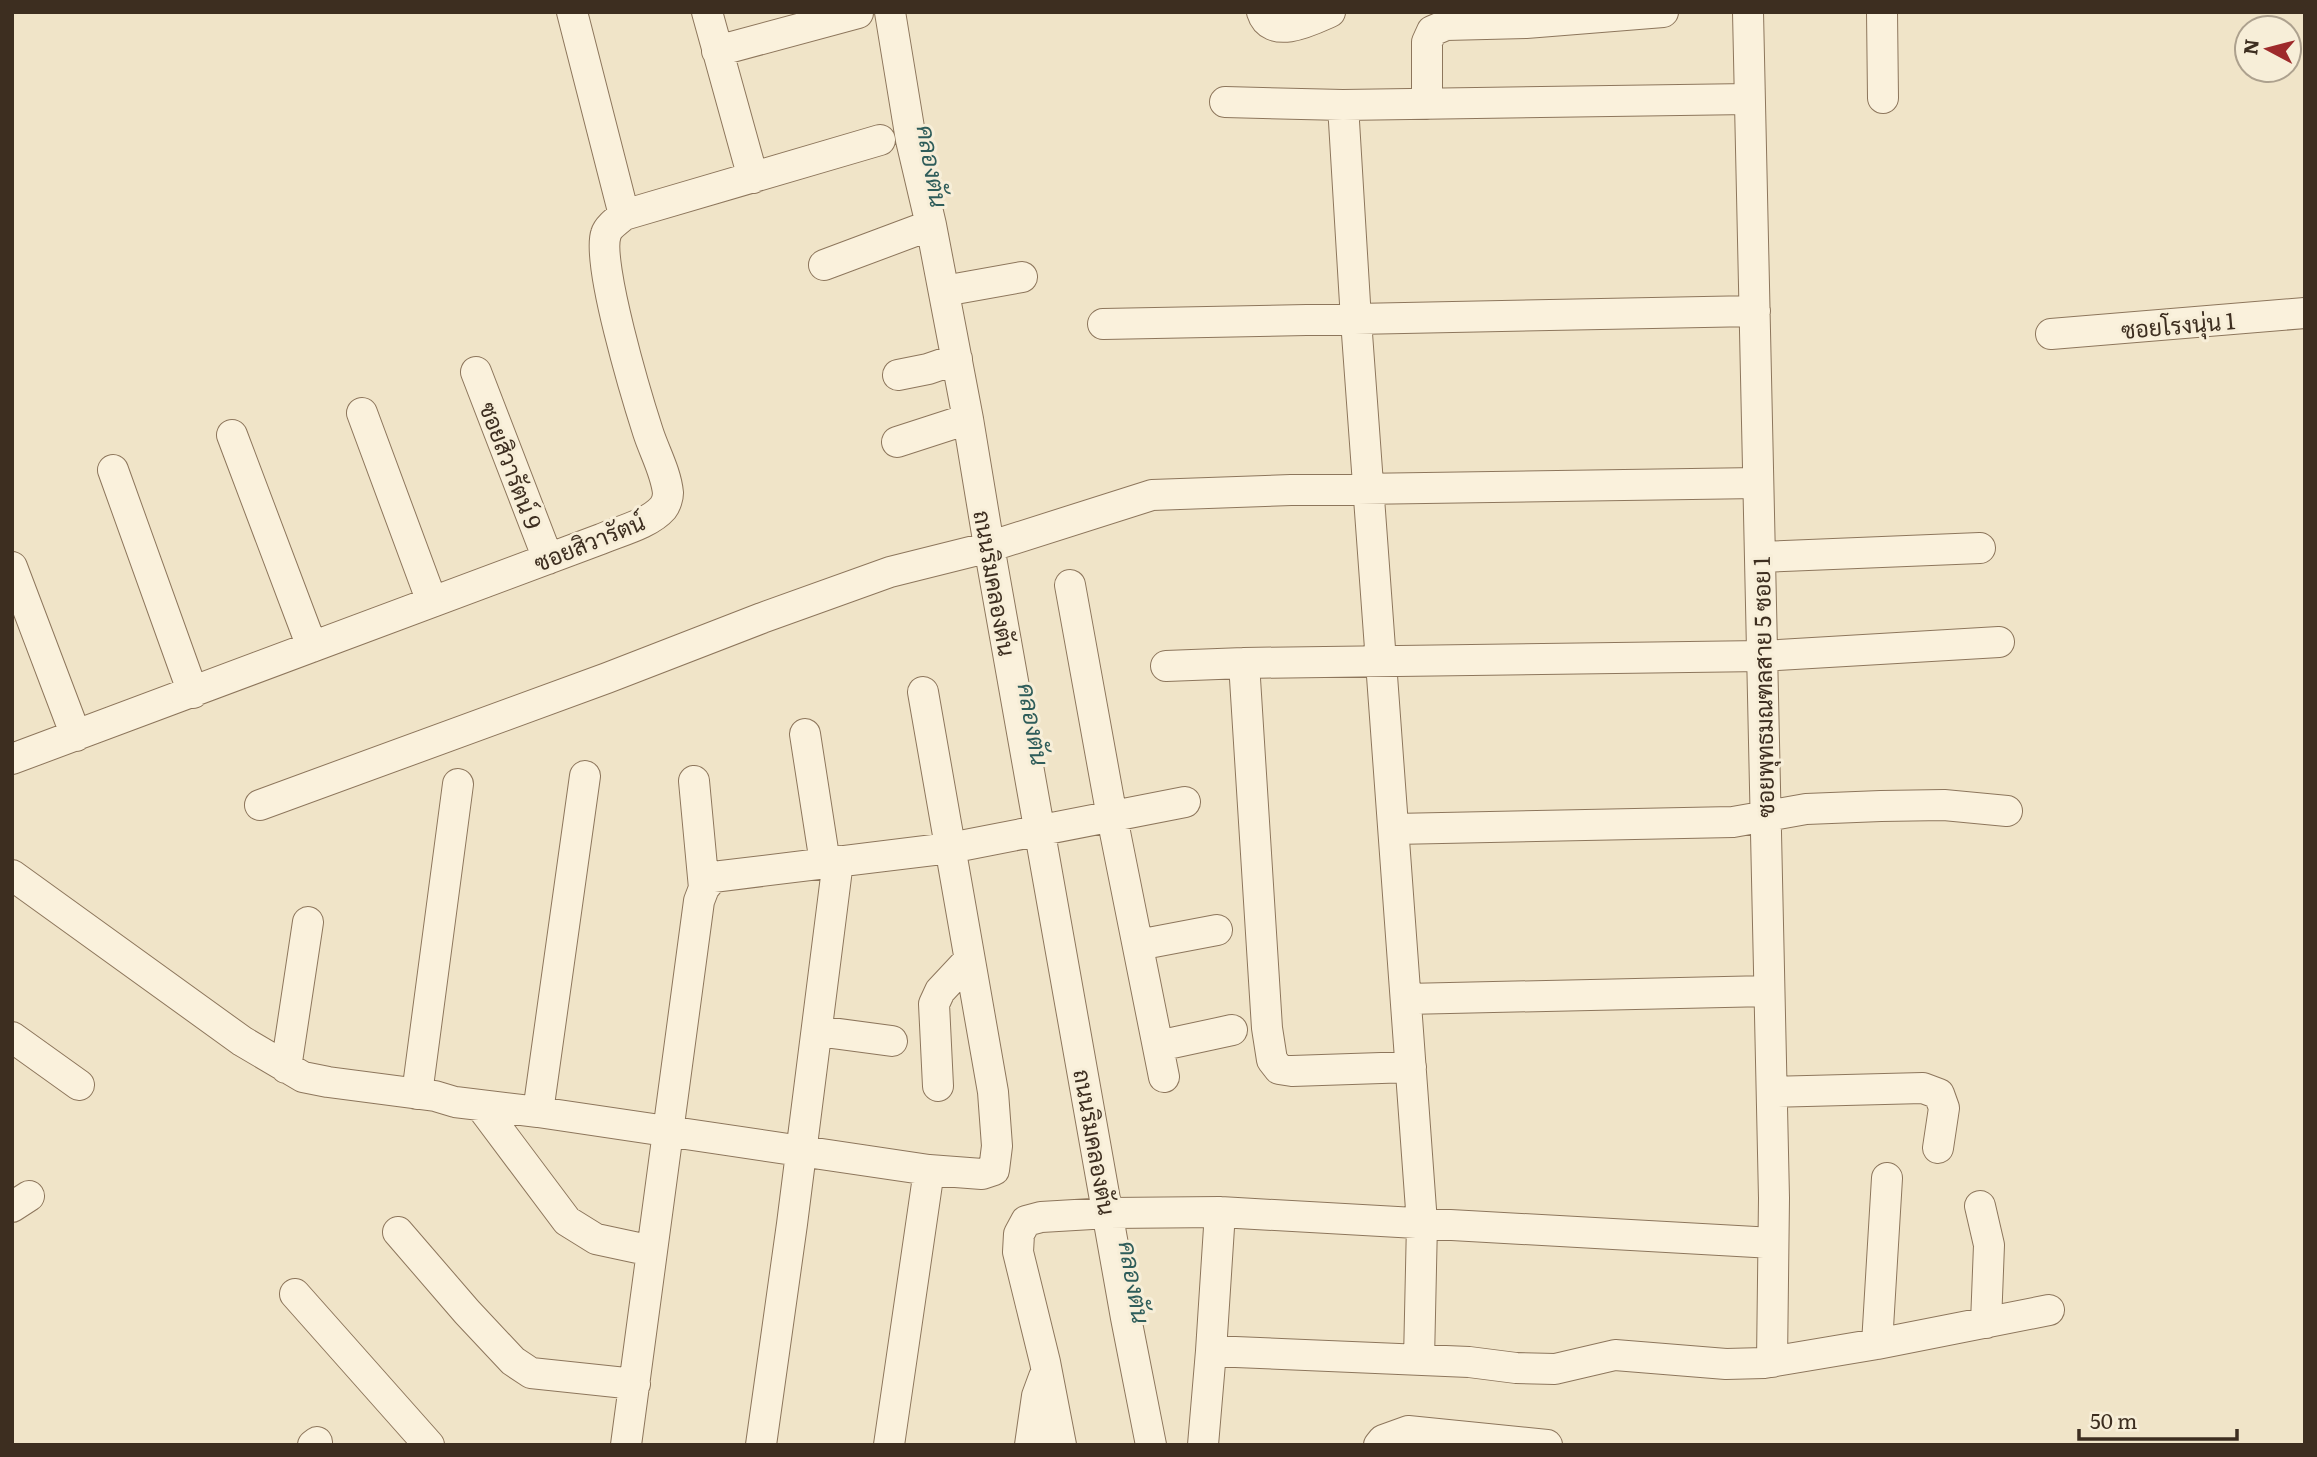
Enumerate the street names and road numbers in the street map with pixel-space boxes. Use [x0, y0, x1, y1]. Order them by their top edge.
street label: ซอยโรงนุ่น 1 [2120, 302, 2237, 347]
street label: ซอยสิวารัตน์ 9 [472, 397, 552, 533]
street label: ซอยสิวารัตน์ [528, 503, 650, 579]
street label: ถนนริมคลองตัน [966, 507, 1026, 659]
street label: ซอยพุทธมณฑลสาย 5 ซอย 1 [1743, 556, 1782, 818]
street label: ถนนริมคลองตัน [1066, 1066, 1126, 1218]

